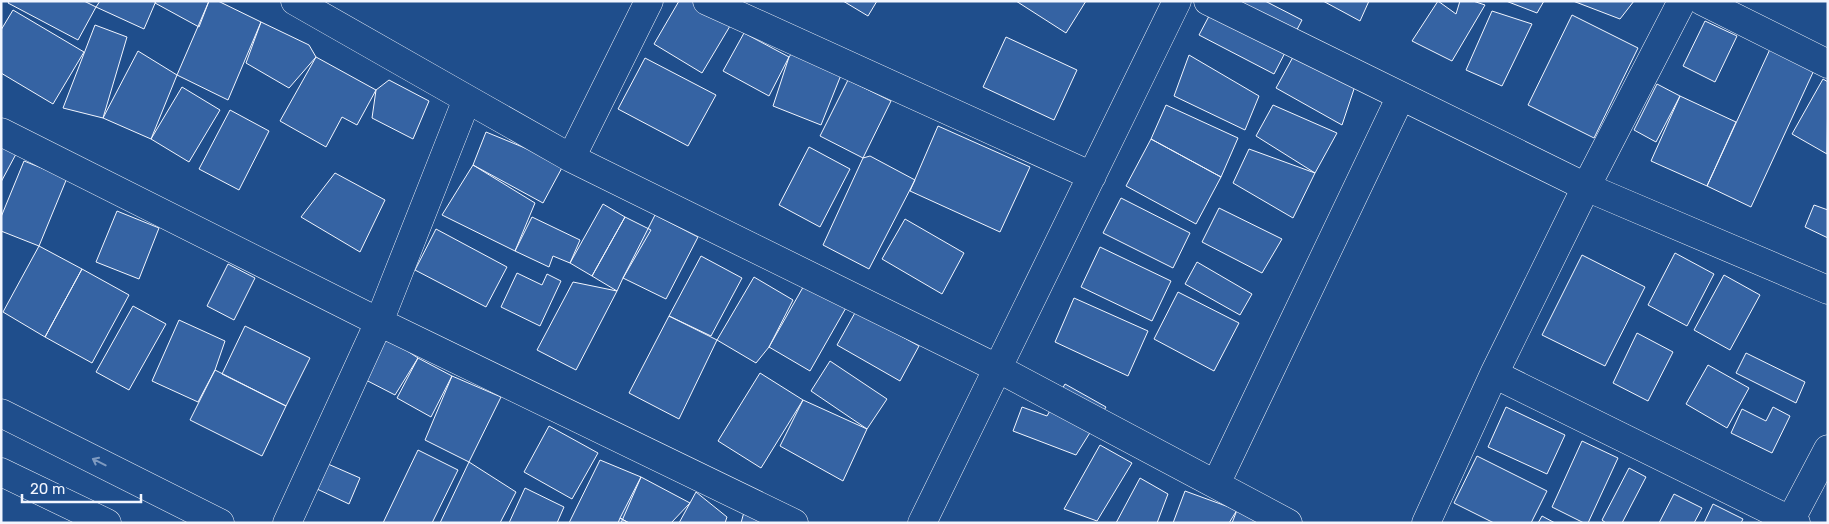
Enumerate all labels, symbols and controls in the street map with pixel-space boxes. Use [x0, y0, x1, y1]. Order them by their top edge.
one-way arrow [91, 457, 106, 467]
scale bar [22, 472, 141, 504]
text: 20 m [30, 480, 65, 498]

